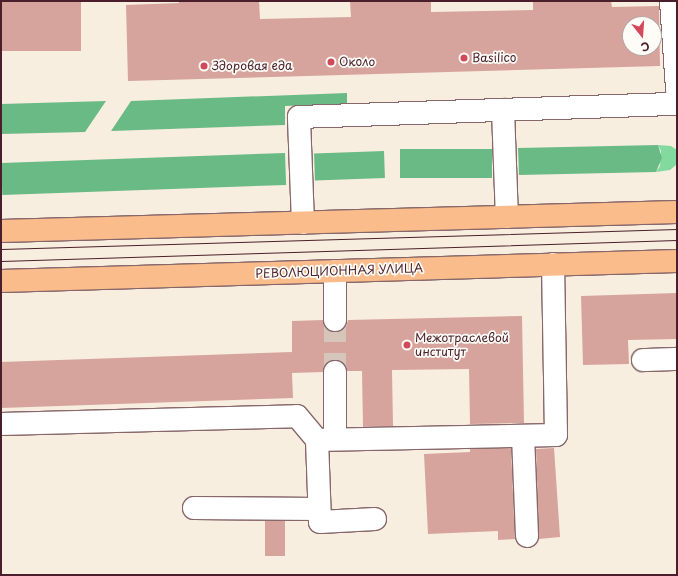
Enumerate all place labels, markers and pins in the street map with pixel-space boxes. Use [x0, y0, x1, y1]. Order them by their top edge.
place label: Basilico [472, 51, 517, 65]
marker: Basilico [459, 53, 469, 63]
place label: Около [339, 55, 375, 69]
marker: Около [326, 57, 336, 67]
place label: Здоровая еда [212, 59, 293, 73]
marker: Здоровая еда [199, 61, 209, 71]
place label: Межотраслевой институт [415, 331, 509, 359]
marker: Межотраслевой институт [402, 340, 412, 350]

